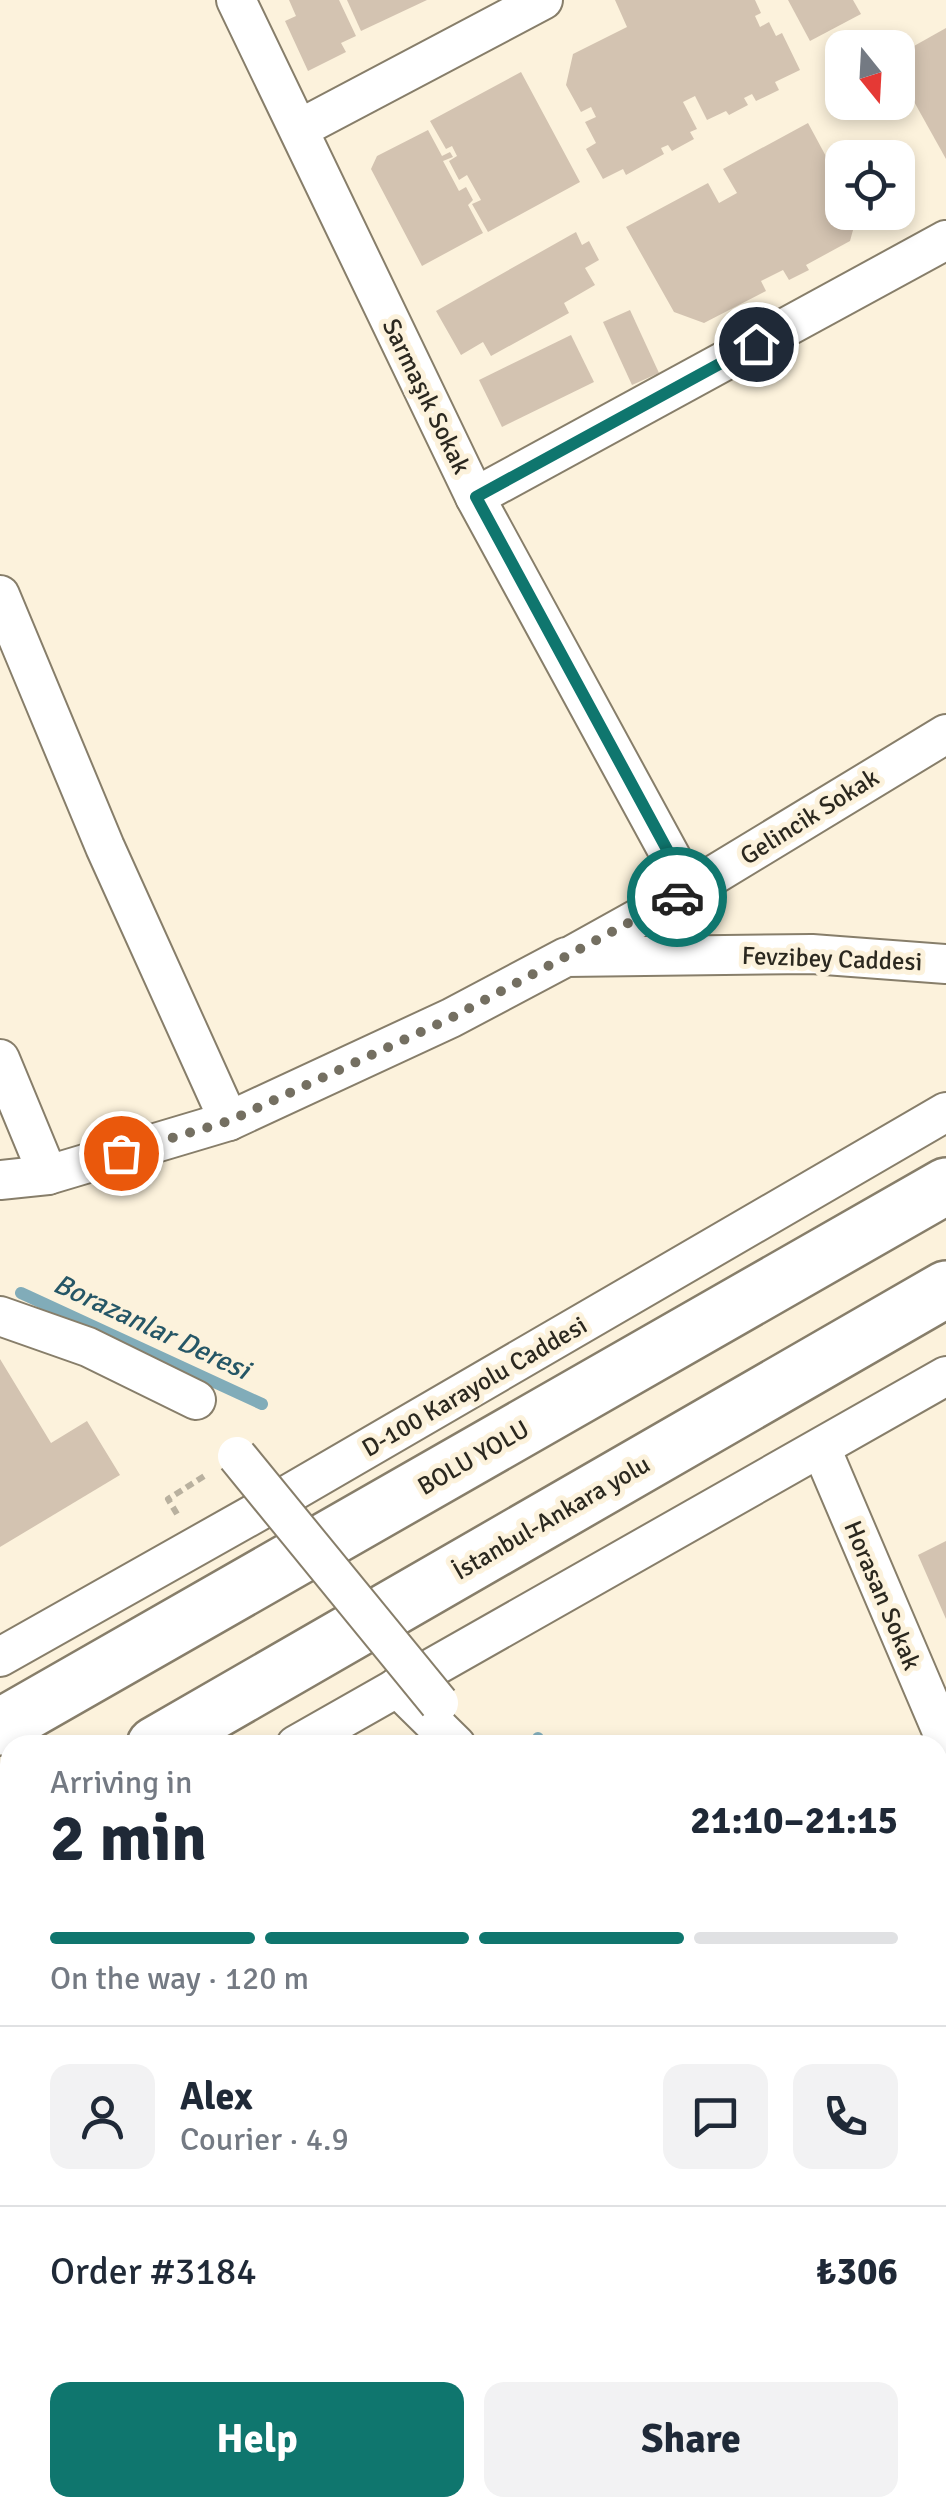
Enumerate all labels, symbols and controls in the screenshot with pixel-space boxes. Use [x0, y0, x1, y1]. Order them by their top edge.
north arrow [825, 30, 915, 120]
map controls [825, 30, 915, 230]
button: locate [825, 140, 915, 230]
pin [714, 302, 799, 387]
street label: Sarmaşık Sokak [376, 314, 478, 479]
icon: home [729, 317, 784, 372]
street label: Gelincik Sokak [734, 761, 885, 871]
courier [627, 847, 727, 947]
icon: car [650, 870, 705, 925]
street label: Fevzibey Caddesi [741, 940, 923, 977]
pin [79, 1111, 164, 1196]
icon: bag [94, 1126, 149, 1181]
water label: Borazanlar Deresi [48, 1267, 257, 1388]
street label: D-100 Karayolu Caddesi [356, 1309, 592, 1464]
street label: BOLU YOLU [412, 1413, 535, 1502]
street label: İstanbul-Ankara yolu [447, 1448, 655, 1586]
street label: Horasan Sokak [837, 1516, 928, 1675]
text: Arriving in [50, 1763, 192, 1802]
text: 21:10–21:15 [690, 1797, 898, 1844]
text: 2 min [50, 1799, 207, 1879]
text: On the way · 120 m [50, 1959, 309, 1998]
button: person [50, 2064, 155, 2169]
button: chat [663, 2064, 768, 2169]
button: phone [793, 2064, 898, 2169]
text: Alex [180, 2073, 253, 2120]
text: Courier · 4.9 [180, 2120, 349, 2159]
text: Order #3184 [50, 2248, 257, 2295]
text: ₺306 [816, 2248, 898, 2295]
button: Help [50, 2382, 464, 2497]
button: Share [484, 2382, 898, 2497]

